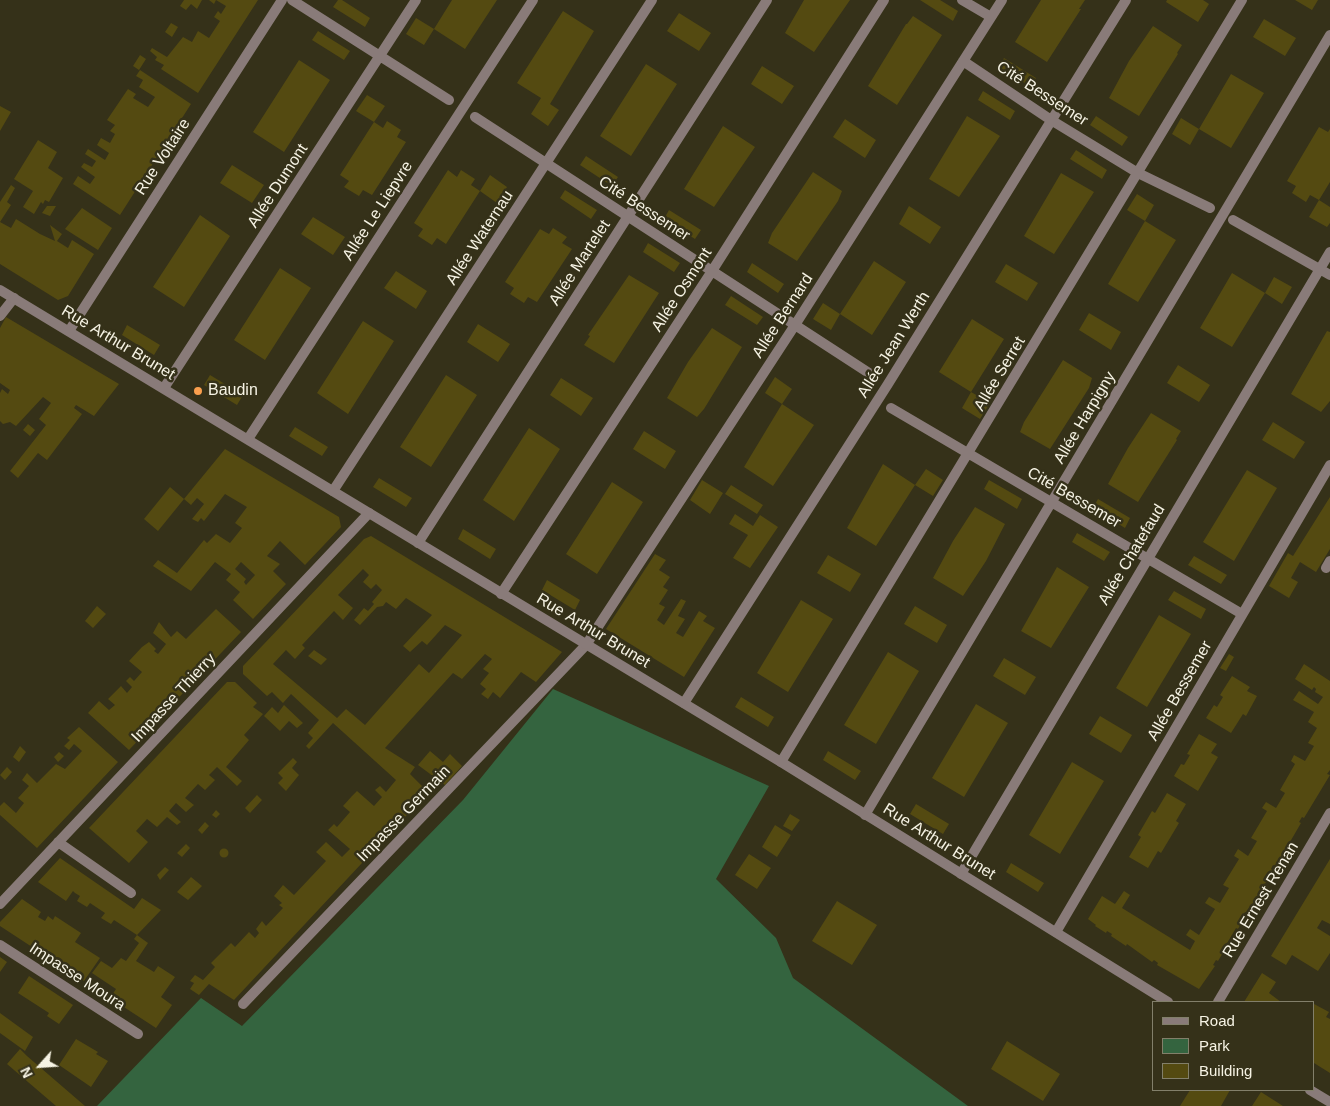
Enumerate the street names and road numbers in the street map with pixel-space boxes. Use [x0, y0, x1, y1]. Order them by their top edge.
street label: Cité Bessemer [993, 57, 1091, 131]
street label: Rue Voltaire [131, 115, 195, 199]
street label: Allée Dumont [244, 140, 312, 232]
street label: Allée Le Liepvre [339, 158, 417, 264]
street label: Cité Bessemer [595, 172, 693, 246]
street label: Allée Waternau [442, 187, 518, 289]
street label: Allée Martelet [545, 217, 615, 309]
street label: Allée Osmont [648, 244, 716, 336]
street label: Allée Bernard [749, 270, 817, 362]
street label: Allée Jean Werth [854, 288, 934, 402]
street label: Rue Arthur Brunet [58, 302, 178, 384]
street label: Allée Serret [970, 333, 1030, 415]
street label: Allée Harpigny [1050, 368, 1120, 468]
street label: Cité Bessemer [1024, 463, 1124, 533]
street label: Allée Chatefaud [1094, 501, 1170, 609]
street label: Rue Arthur Brunet [533, 590, 653, 672]
street label: Allée Bessemer [1144, 638, 1216, 744]
street label: Impasse Thierry [128, 650, 220, 746]
street label: Impasse Germain [353, 762, 455, 866]
street label: Rue Arthur Brunet [879, 800, 999, 884]
street label: Rue Ernest Renan [1219, 839, 1303, 961]
street label: Impasse Moura [26, 939, 128, 1015]

